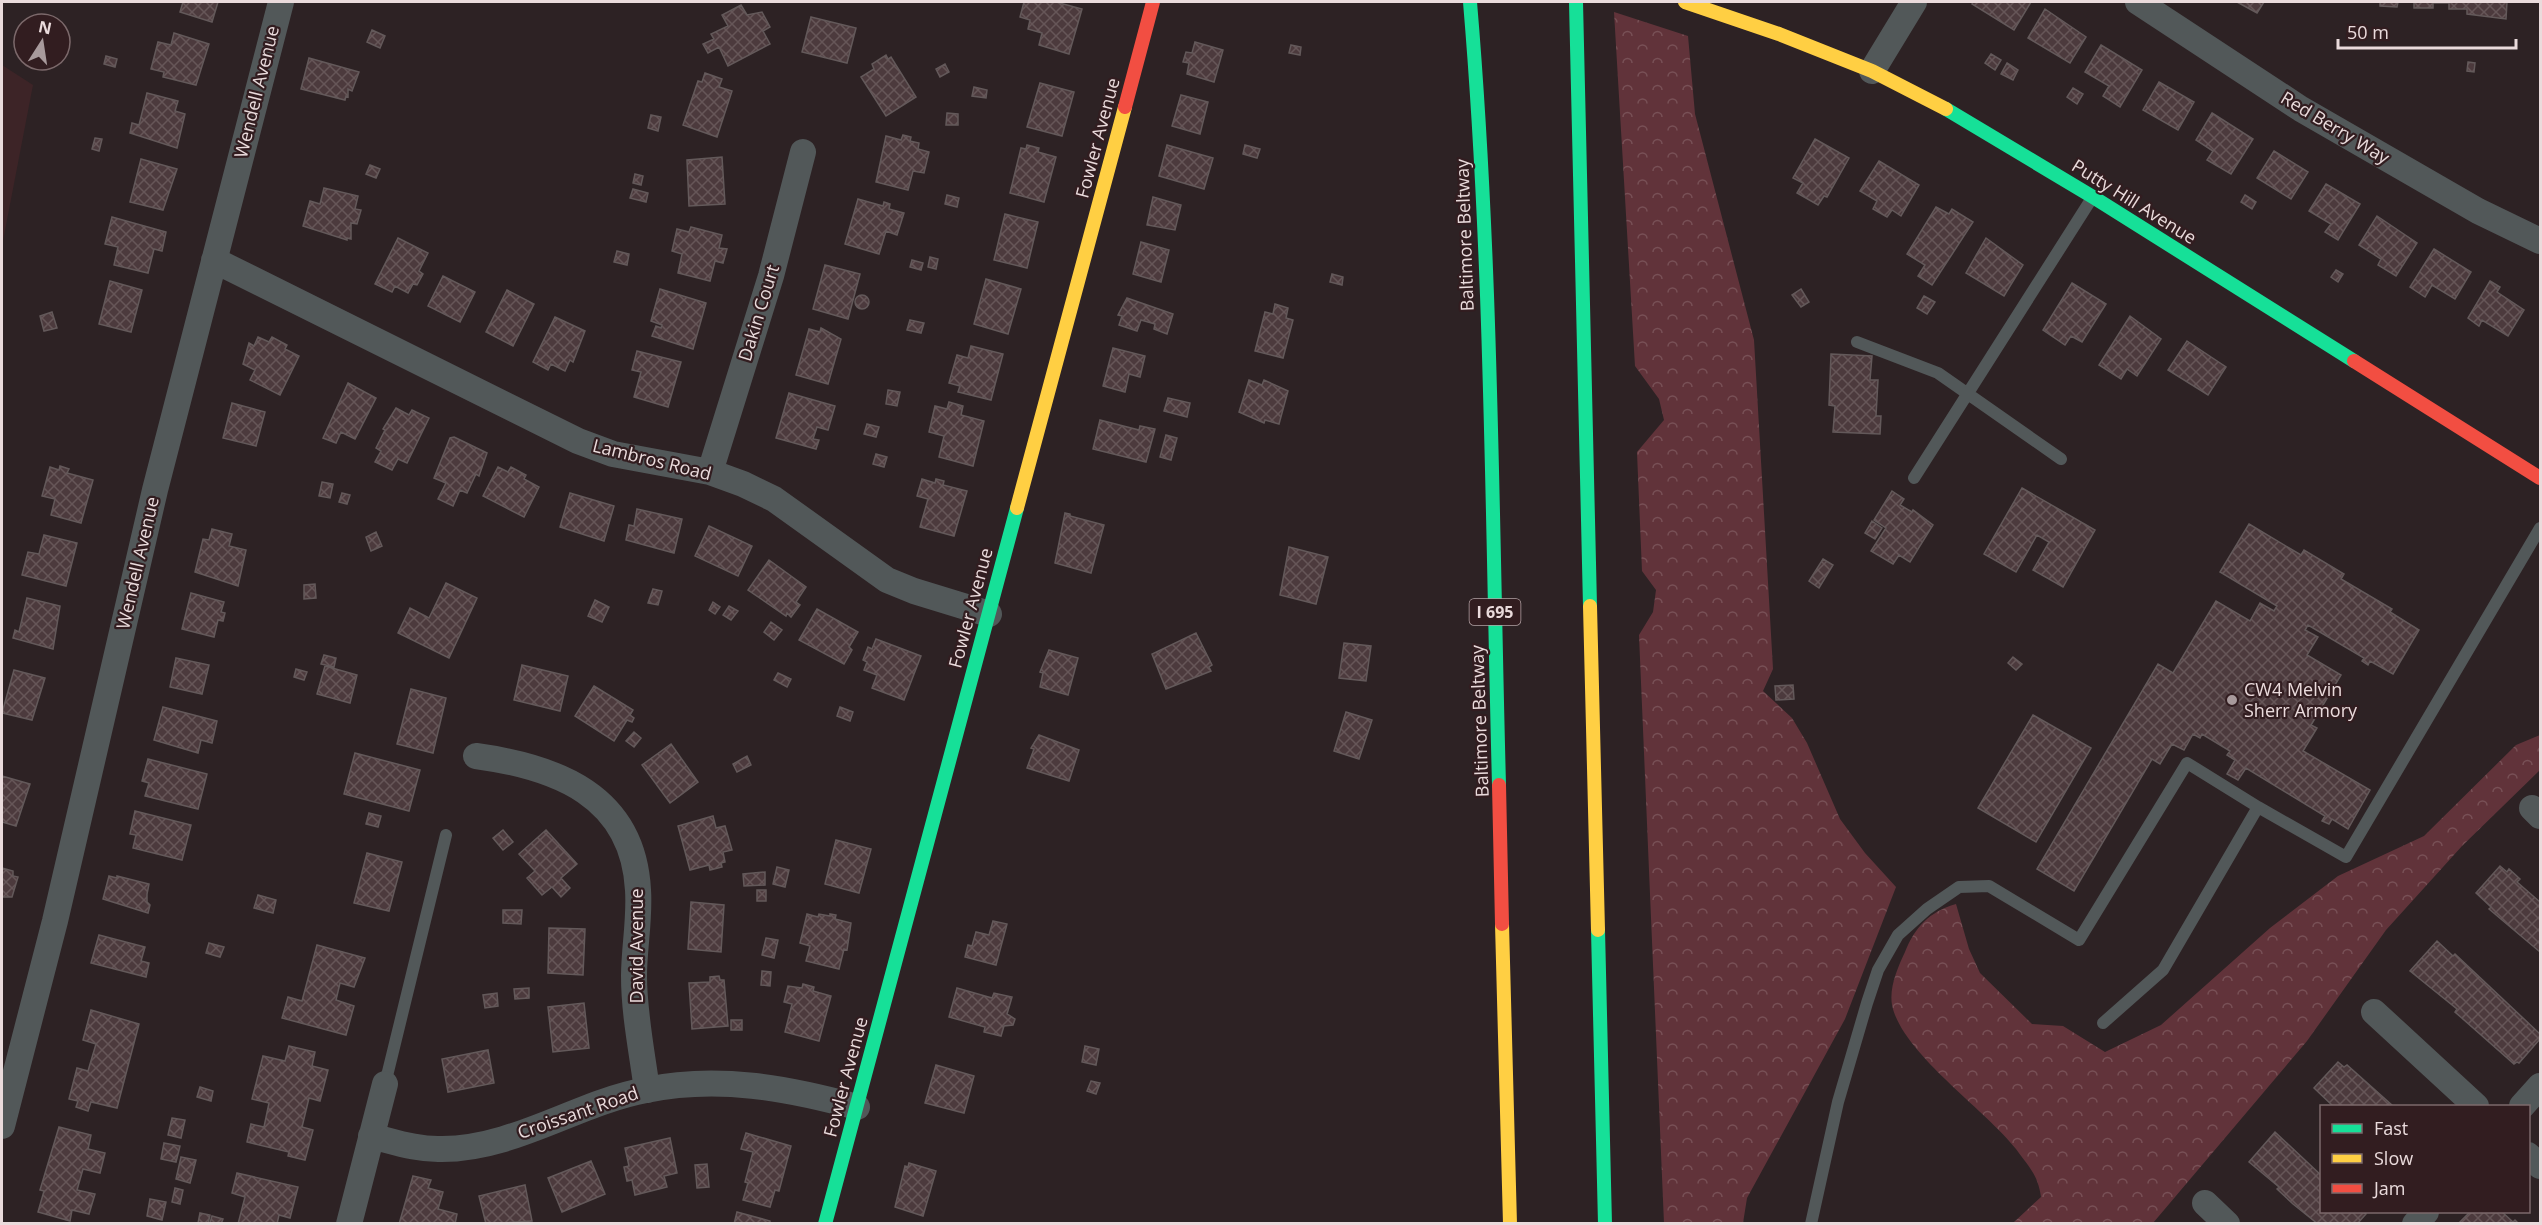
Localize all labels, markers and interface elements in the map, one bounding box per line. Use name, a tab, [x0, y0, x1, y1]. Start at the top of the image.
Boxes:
north arrow	[12, 12, 72, 72]
scale bar	[2338, 12, 2516, 50]
text: N	[36, 15, 54, 39]
text: 50 m	[2347, 20, 2389, 44]
street label: Wendell Avenue	[228, 23, 284, 160]
street label: Fowler Avenue	[1069, 75, 1125, 200]
street label: Red Berry Way	[2277, 85, 2395, 170]
street label: Putty Hill Avenue	[2068, 153, 2201, 249]
street label: Baltimore Beltway	[1449, 157, 1479, 312]
street label: Dakin Court	[732, 261, 784, 364]
street label: Lambros Road	[590, 433, 714, 485]
street label: Wendell Avenue	[110, 494, 164, 631]
street label: Fowler Avenue	[942, 545, 998, 670]
road number: I 695	[1470, 599, 1520, 625]
street label: Baltimore Beltway	[1464, 643, 1494, 798]
place label: CW4 Melvin Sherr Armory	[2244, 677, 2358, 722]
marker: CW4 Melvin Sherr Armory	[2225, 693, 2239, 707]
street label: David Avenue	[624, 889, 648, 1003]
street label: Fowler Avenue	[817, 1014, 873, 1139]
street label: Croissant Road	[514, 1080, 641, 1144]
legend	[2320, 1105, 2530, 1213]
text: Fast	[2374, 1116, 2408, 1140]
text: Slow	[2374, 1146, 2413, 1170]
text: Jam	[2372, 1176, 2406, 1200]

